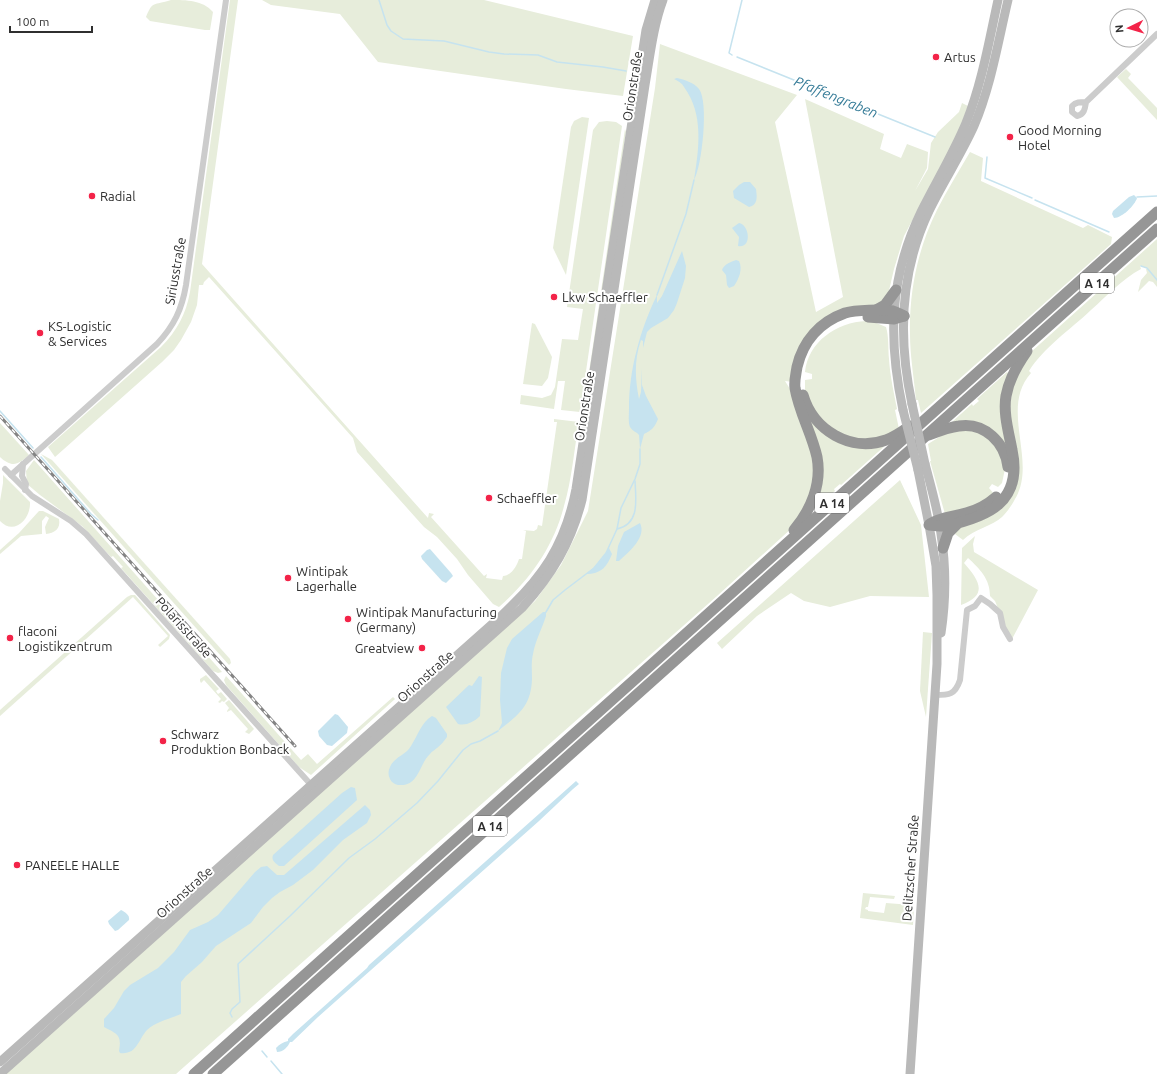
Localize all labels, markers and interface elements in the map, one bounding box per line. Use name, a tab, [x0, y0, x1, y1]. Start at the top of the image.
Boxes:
scale bar	[10, 8, 92, 34]
north arrow	[1109, 8, 1149, 48]
text: 100 m	[16, 15, 49, 28]
text: N	[1113, 24, 1125, 33]
street label: Orionstraße	[620, 50, 644, 122]
place label: Artus	[944, 50, 976, 64]
marker: Artus	[931, 52, 941, 62]
water label: Pfaffengraben	[792, 73, 880, 121]
place label: Good Morning Hotel	[1018, 123, 1102, 152]
marker: Good Morning Hotel	[1005, 132, 1015, 142]
place label: Radial	[100, 189, 136, 203]
marker: Radial	[87, 191, 97, 201]
street label: Siriusstraße	[162, 236, 188, 306]
road number: A 14	[1080, 273, 1114, 293]
place label: Lkw Schaeffler	[562, 290, 648, 304]
marker: Lkw Schaeffler	[549, 292, 559, 302]
place label: KS-Logistic & Services	[48, 319, 111, 348]
marker: KS-Logistic & Services	[35, 328, 45, 338]
street label: Orionstraße	[572, 370, 596, 442]
place label: Schaeffler	[497, 491, 557, 505]
marker: Schaeffler	[484, 493, 494, 503]
road number: A 14	[815, 493, 849, 513]
place label: Wintipak Lagerhalle	[296, 564, 357, 593]
marker: Wintipak Lagerhalle	[283, 573, 293, 583]
street label: Polarisstraße	[153, 594, 215, 660]
place label: Wintipak Manufacturing (Germany)	[356, 605, 497, 635]
marker: Wintipak Manufacturing (Germany)	[343, 614, 353, 624]
place label: flaconi Logistikzentrum	[18, 624, 113, 653]
marker: flaconi Logistikzentrum	[5, 633, 15, 643]
place label: Greatview	[355, 641, 414, 655]
marker: Greatview	[417, 643, 427, 653]
street label: Orionstraße	[394, 647, 456, 705]
place label: Schwarz Produktion Bonback	[171, 727, 290, 756]
marker: Schwarz Produktion Bonback	[158, 736, 168, 746]
street label: Delitzscher Straße	[899, 814, 921, 922]
road number: A 14	[473, 816, 507, 836]
place label: PANEELE HALLE	[25, 858, 119, 872]
marker: PANEELE HALLE	[12, 860, 22, 870]
street label: Orionstraße	[153, 863, 215, 921]

